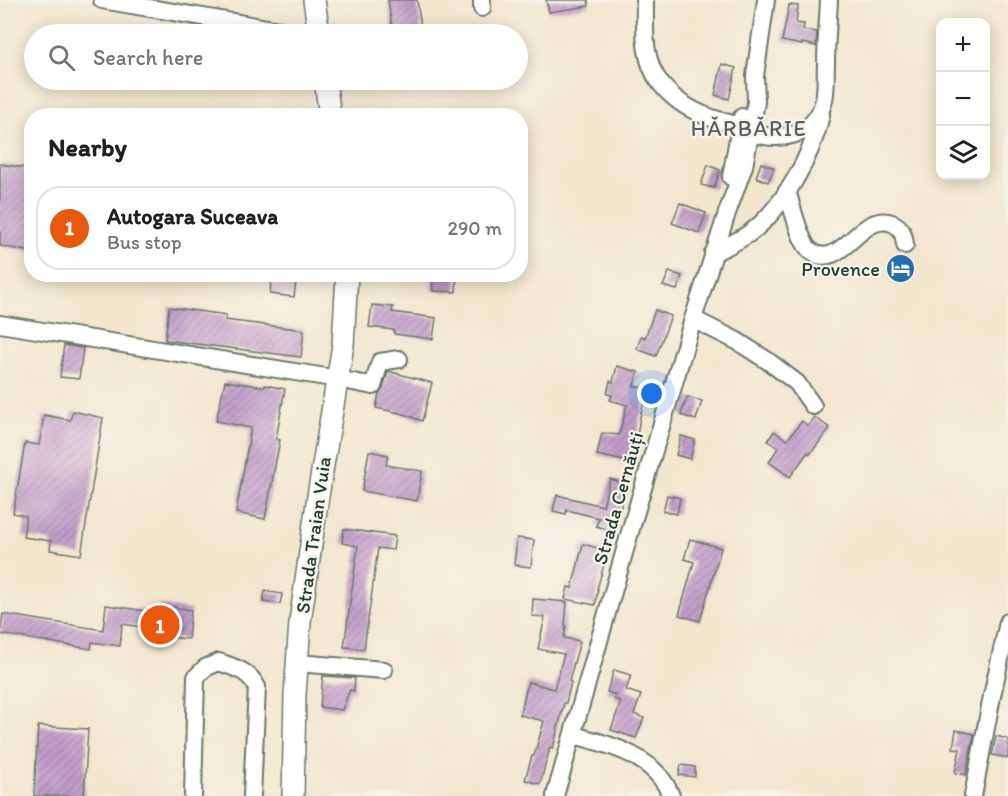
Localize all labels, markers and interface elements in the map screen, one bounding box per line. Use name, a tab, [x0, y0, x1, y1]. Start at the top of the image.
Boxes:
map controls	[936, 18, 990, 180]
button: +	[936, 18, 990, 72]
search box	[24, 24, 528, 90]
icon: search	[45, 41, 78, 74]
text: Search here	[93, 44, 203, 71]
button: −	[936, 72, 990, 126]
district label: HĂRBĂRIE	[691, 115, 807, 142]
button: layers	[936, 126, 990, 180]
text: Nearby	[48, 131, 127, 163]
text: Autogara Suceava	[107, 203, 278, 230]
text: 1	[65, 216, 74, 240]
text: 290 m	[447, 216, 502, 240]
text: Bus stop	[107, 230, 182, 254]
hotel icon: Provence	[885, 253, 917, 285]
place label: Provence	[801, 257, 880, 281]
your location	[637, 379, 666, 408]
street label: Strada Cernăuți	[588, 429, 648, 567]
street label: Strada Traian Vuia	[290, 455, 336, 615]
pin: 1	[140, 602, 180, 648]

